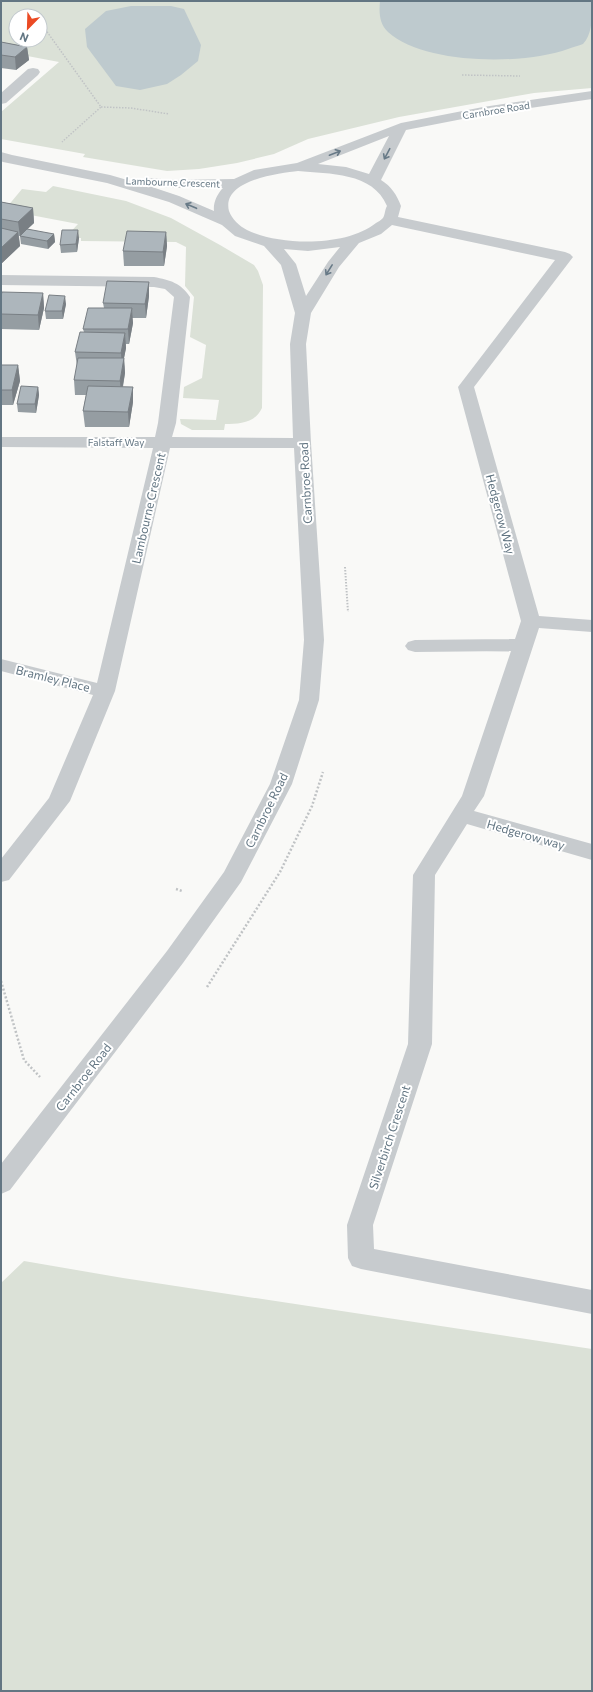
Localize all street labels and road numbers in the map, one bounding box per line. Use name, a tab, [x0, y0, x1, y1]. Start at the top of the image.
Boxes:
street label: Carnbroe Road	[461, 99, 531, 121]
street label: Lambourne Crescent	[126, 174, 220, 190]
street label: Falstaff Way	[88, 436, 144, 448]
street label: Carnbroe Road	[296, 442, 314, 524]
street label: Lambourne Crescent	[128, 451, 168, 565]
street label: Hedgerow Way	[484, 472, 518, 556]
street label: Bramley Place	[14, 662, 92, 694]
street label: Carnbroe Road	[242, 770, 290, 850]
street label: Hedgerow way	[485, 816, 567, 852]
street label: Carnbroe Road	[52, 1040, 114, 1113]
street label: Silverbirch Crescent	[366, 1083, 412, 1191]

